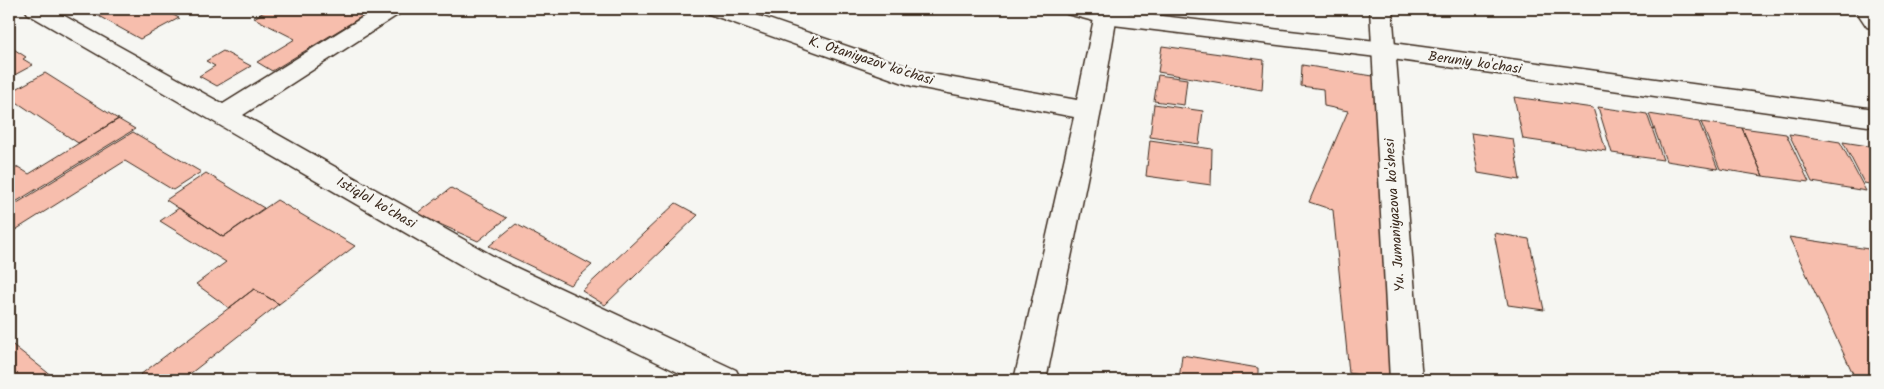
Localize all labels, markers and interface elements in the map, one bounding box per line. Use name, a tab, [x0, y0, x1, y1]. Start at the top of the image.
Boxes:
street label: K. Otaniyazov ko'chasi	[806, 30, 937, 92]
street label: Beruniy ko'chasi	[1427, 46, 1524, 81]
street label: Yu. Jumaniyazova ko'shesi	[1379, 137, 1411, 292]
street label: Istiqlol ko'chasi	[332, 171, 421, 235]

